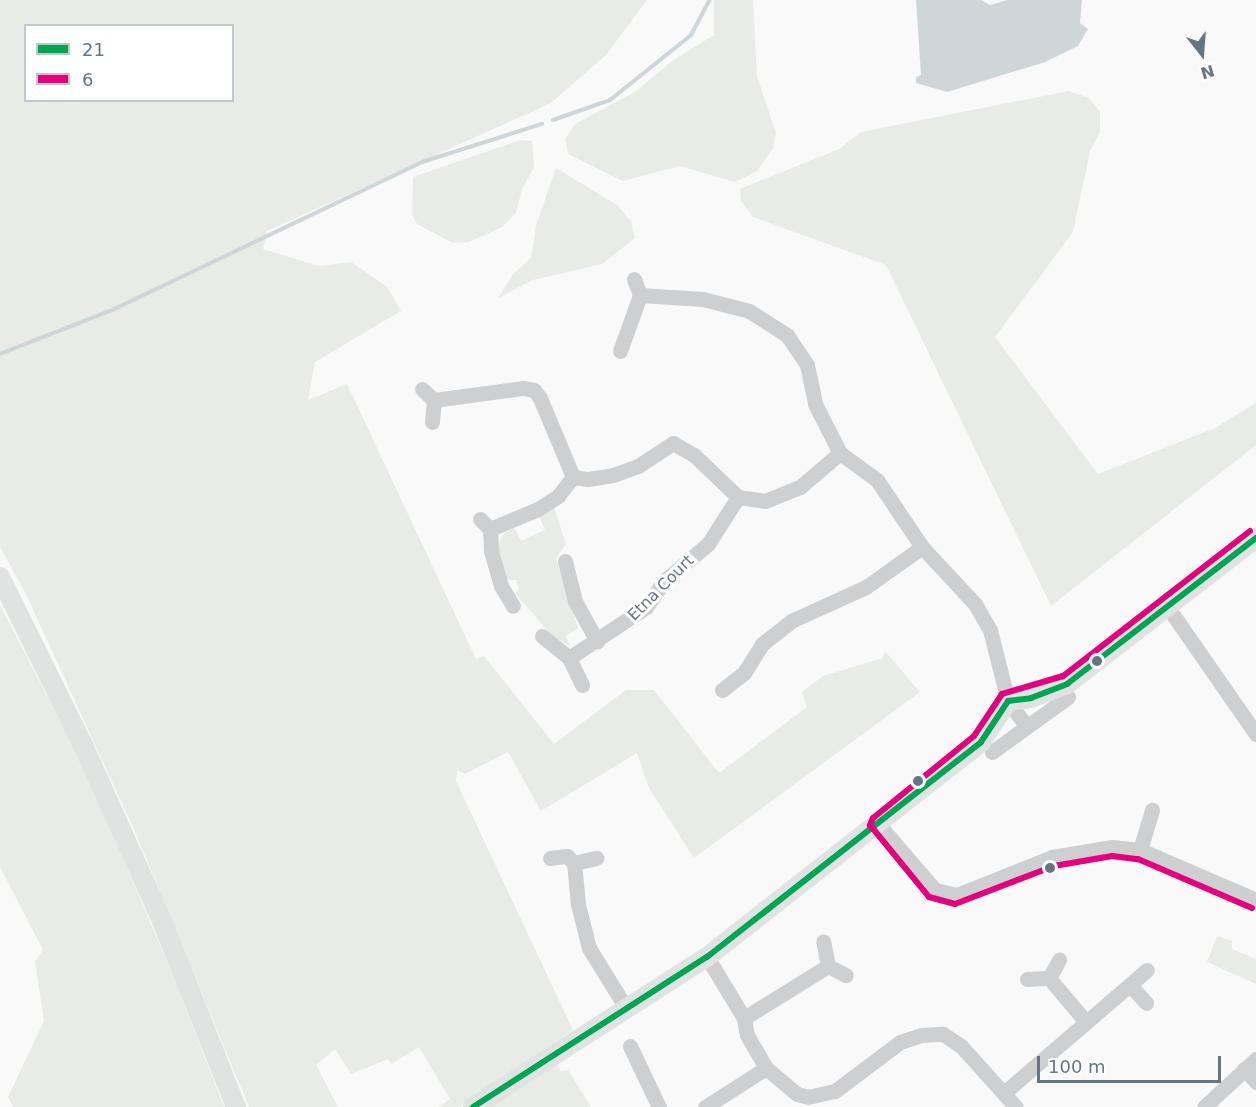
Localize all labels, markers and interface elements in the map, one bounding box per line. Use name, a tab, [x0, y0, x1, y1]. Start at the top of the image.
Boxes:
legend	[24, 24, 234, 102]
north arrow	[1172, 24, 1232, 84]
text: 21	[82, 39, 105, 60]
text: N	[1198, 61, 1217, 83]
text: 6	[82, 69, 93, 90]
street label: Etna Court	[624, 551, 698, 625]
unlabelled marker	[1091, 655, 1103, 667]
unlabelled marker	[912, 775, 924, 787]
unlabelled marker	[1044, 862, 1056, 874]
scale bar	[1040, 1044, 1224, 1082]
text: 100 m	[1048, 1056, 1106, 1077]

